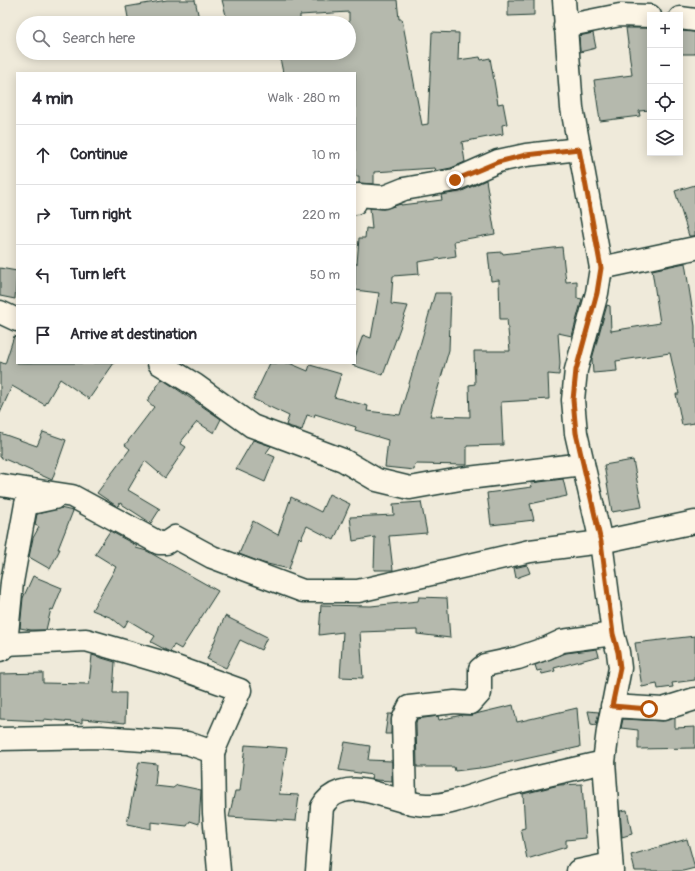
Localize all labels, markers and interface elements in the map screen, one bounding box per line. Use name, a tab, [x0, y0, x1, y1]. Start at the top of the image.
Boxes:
map controls	[647, 12, 683, 156]
button: +	[647, 12, 683, 48]
search box	[16, 16, 356, 60]
icon: search	[30, 27, 52, 49]
text: Search here	[62, 29, 135, 48]
button: −	[647, 48, 683, 84]
button: locate	[647, 84, 683, 120]
text: 4 min	[32, 88, 73, 109]
text: Walk · 280 m	[267, 90, 340, 106]
button: layers	[647, 120, 683, 156]
icon: ahead	[32, 144, 54, 166]
text: Continue	[70, 145, 128, 164]
text: 10 m	[312, 147, 340, 163]
route end	[446, 171, 464, 189]
icon: right	[32, 204, 54, 226]
text: Turn right	[70, 205, 131, 224]
text: 220 m	[302, 207, 340, 223]
icon: left	[32, 264, 54, 286]
text: Turn left	[70, 265, 126, 284]
text: 50 m	[310, 267, 340, 283]
icon: arrive	[32, 324, 54, 346]
text: Arrive at destination	[70, 325, 197, 344]
route start	[640, 700, 658, 718]

